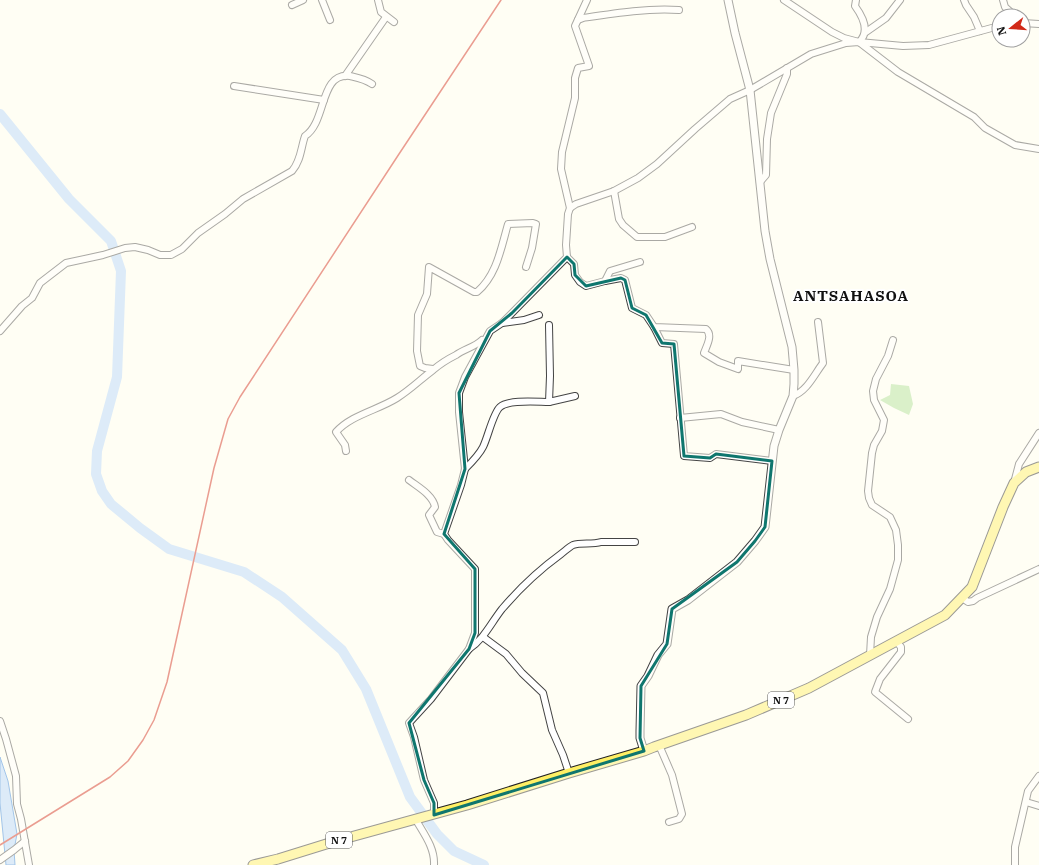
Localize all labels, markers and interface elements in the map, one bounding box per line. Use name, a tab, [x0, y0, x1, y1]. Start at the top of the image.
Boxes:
north arrow	[991, 8, 1031, 48]
text: N	[993, 24, 1009, 37]
district label: ANTSAHASOA	[793, 286, 909, 305]
road number: N 7	[768, 692, 794, 708]
road number: N 7	[326, 832, 352, 848]

